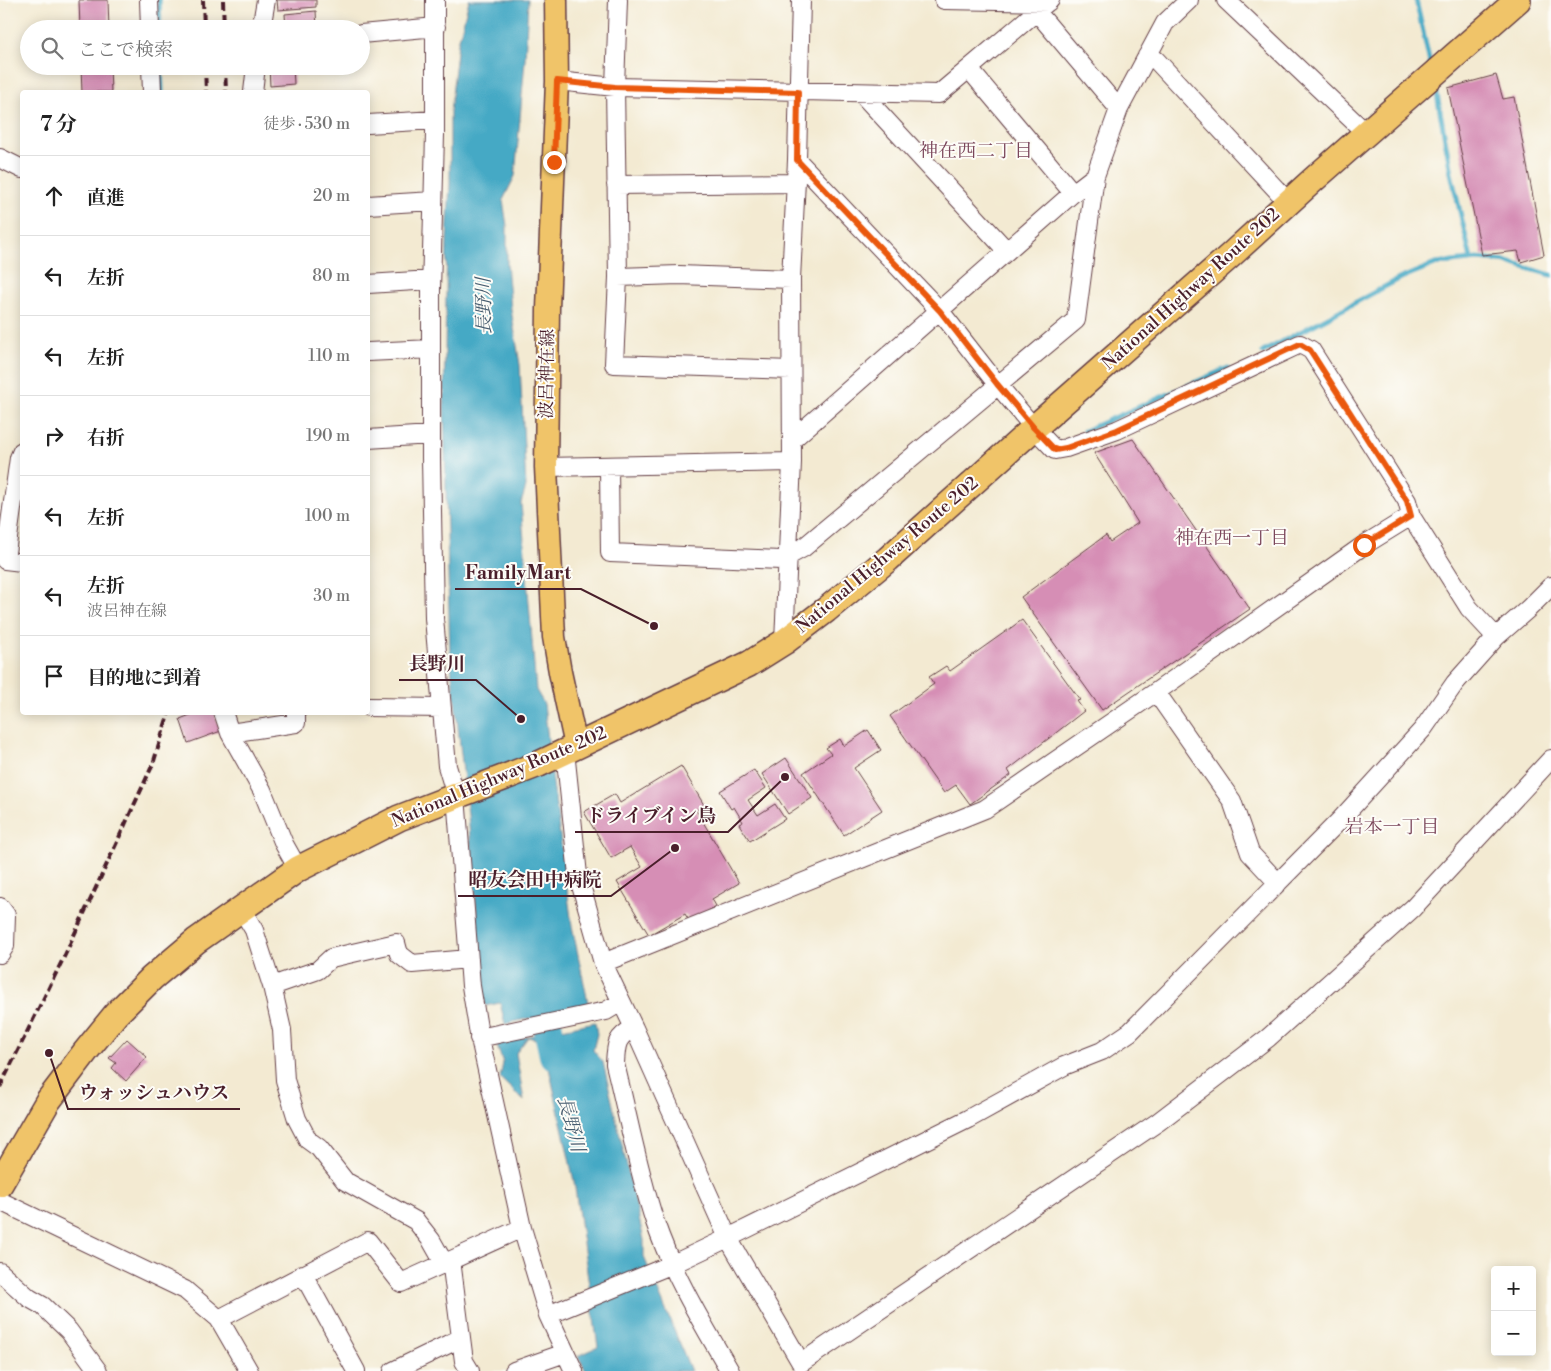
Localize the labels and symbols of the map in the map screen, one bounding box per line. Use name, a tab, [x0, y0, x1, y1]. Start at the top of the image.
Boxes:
district label: 神在西二丁目	[919, 139, 1033, 163]
route end	[543, 151, 566, 174]
street label: National Highway Route 202	[1097, 203, 1285, 375]
water label: 長野川	[471, 275, 496, 335]
street label: 波呂神在線	[535, 329, 559, 419]
street label: National Highway Route 202	[791, 472, 983, 638]
district label: 神在西一丁目	[1175, 526, 1289, 550]
route start	[1353, 534, 1376, 557]
callout: FamilyMart	[455, 555, 581, 589]
text: FamilyMart	[465, 561, 571, 585]
callout: 長野川	[399, 646, 476, 680]
text: 長野川	[408, 652, 466, 676]
street label: National Highway Route 202	[388, 721, 610, 833]
callout: ドライブイン鳥	[575, 798, 728, 832]
text: ドライブイン鳥	[586, 804, 716, 828]
district label: 岩本一丁目	[1344, 815, 1440, 839]
callout: 昭友会田中病院	[458, 862, 611, 896]
text: 昭友会田中病院	[468, 868, 602, 892]
callout: ウォッシュハウス	[68, 1075, 240, 1109]
text: ウォッシュハウス	[79, 1081, 229, 1105]
water label: 長野川	[552, 1093, 590, 1157]

